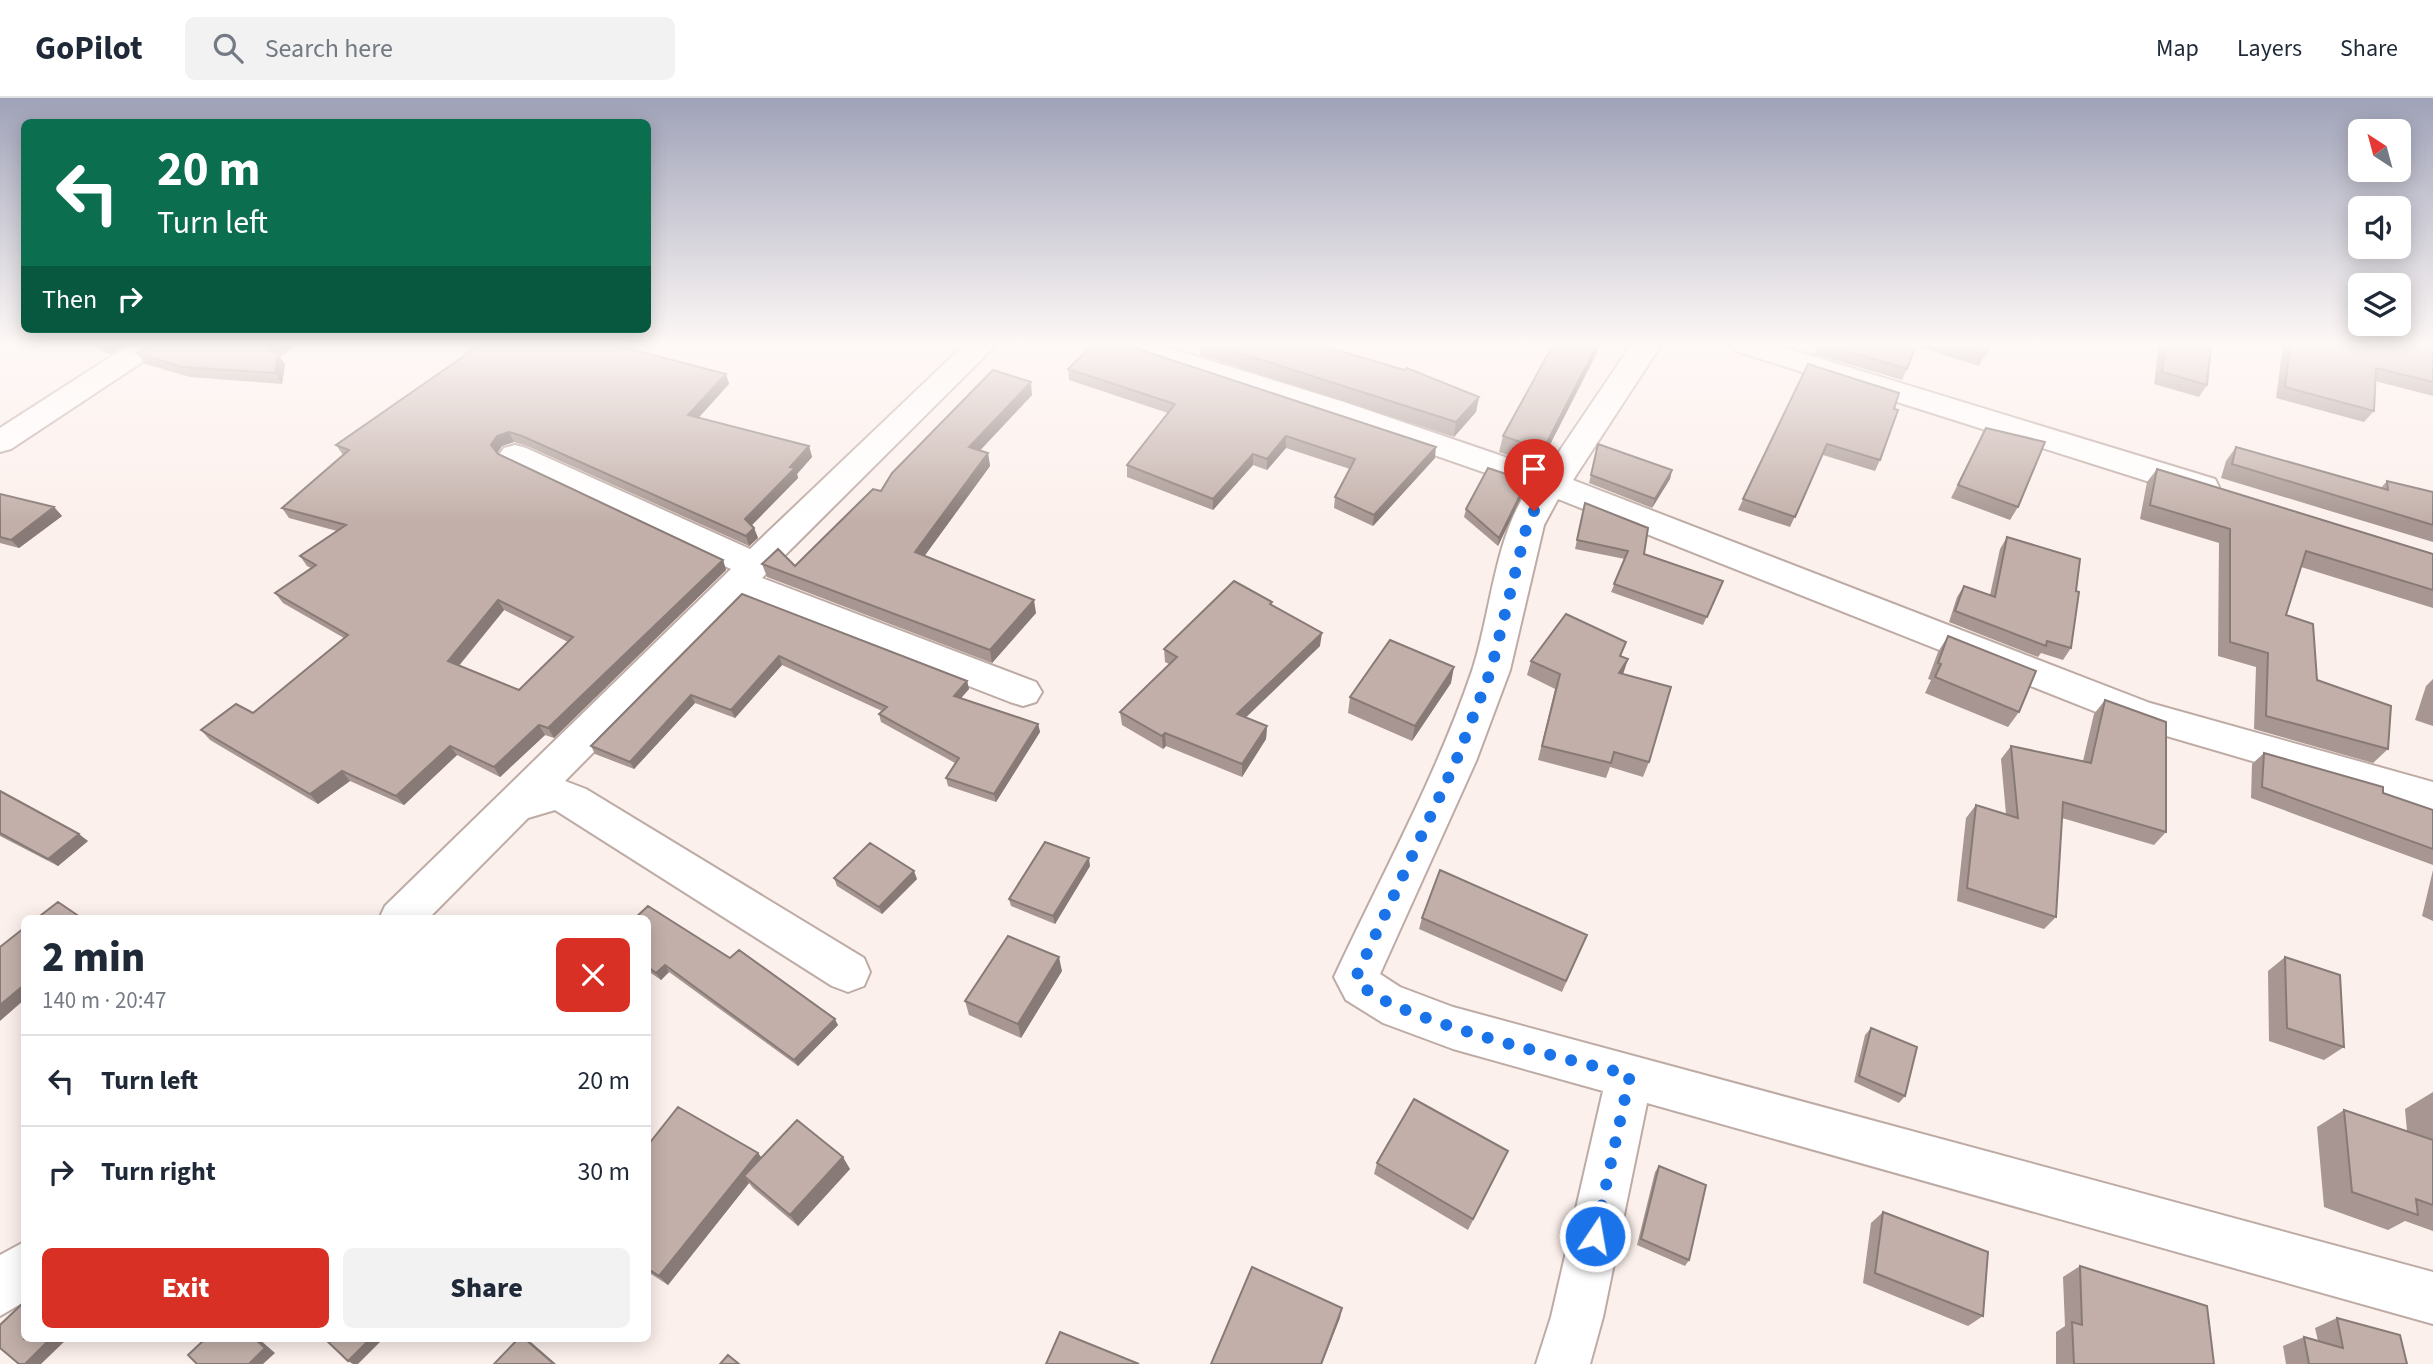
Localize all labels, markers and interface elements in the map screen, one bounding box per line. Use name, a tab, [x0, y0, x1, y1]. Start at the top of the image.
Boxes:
search box	[185, 17, 675, 80]
text: GoPilot	[35, 25, 143, 72]
icon: search	[209, 29, 247, 67]
text: Search here	[265, 30, 393, 67]
text: Map	[2156, 31, 2199, 66]
text: Layers	[2237, 31, 2302, 66]
text: Share	[2340, 31, 2398, 66]
north arrow	[2348, 119, 2412, 182]
map controls	[2348, 119, 2411, 336]
text: 20 m	[157, 135, 261, 205]
icon: left	[42, 147, 133, 238]
button: sound	[2348, 196, 2411, 259]
text: Turn left	[157, 200, 268, 246]
button: layers	[2348, 273, 2411, 336]
icon: right	[111, 280, 149, 318]
text: Then	[42, 281, 97, 318]
pin	[1504, 439, 1564, 511]
icon: arrive	[1515, 450, 1553, 488]
text: 2 min	[42, 928, 145, 988]
button: close	[556, 938, 630, 1012]
text: 140 m · 20:47	[42, 984, 166, 1017]
icon: left	[42, 1062, 80, 1100]
text: Turn left	[101, 1062, 198, 1099]
text: 20 m	[577, 1062, 630, 1099]
icon: right	[42, 1153, 80, 1191]
text: Turn right	[101, 1153, 216, 1190]
text: 30 m	[577, 1153, 630, 1190]
position arrow	[1558, 1199, 1632, 1273]
button: Exit	[42, 1248, 329, 1328]
button: Share	[343, 1248, 630, 1328]

